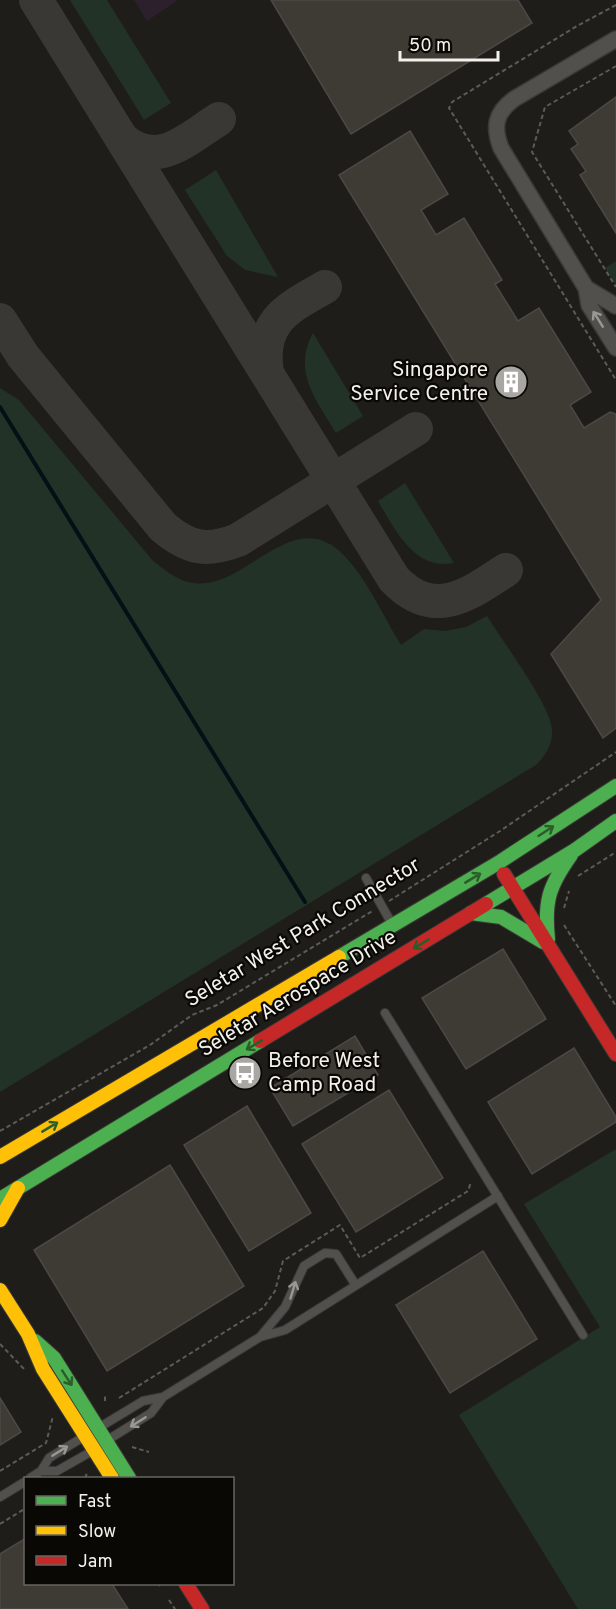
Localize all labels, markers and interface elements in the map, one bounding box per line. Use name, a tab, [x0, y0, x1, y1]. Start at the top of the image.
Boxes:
scale bar	[400, 24, 498, 62]
text: 50 m	[409, 35, 451, 58]
one-way arrow	[592, 311, 604, 328]
place label: Singapore Service Centre	[350, 357, 488, 408]
building icon: Singapore Service Centre	[493, 364, 529, 400]
one-way arrow	[538, 825, 555, 838]
street label: Seletar West Park Connector	[180, 852, 426, 1014]
one-way arrow	[464, 872, 481, 884]
street label: Seletar Aerospace Drive	[194, 924, 402, 1064]
one-way arrow	[413, 938, 430, 950]
one-way arrow	[246, 1039, 263, 1051]
place label: Before West Camp Road	[268, 1048, 380, 1099]
bus stop icon: Before West Camp Road	[227, 1055, 263, 1091]
one-way arrow	[41, 1121, 58, 1133]
one-way arrow	[288, 1281, 299, 1300]
one-way arrow	[61, 1369, 73, 1386]
one-way arrow	[130, 1416, 147, 1428]
one-way arrow	[51, 1445, 68, 1457]
legend	[24, 1477, 234, 1585]
text: Fast	[78, 1491, 111, 1514]
text: Slow	[78, 1521, 116, 1544]
text: Jam	[78, 1551, 113, 1574]

